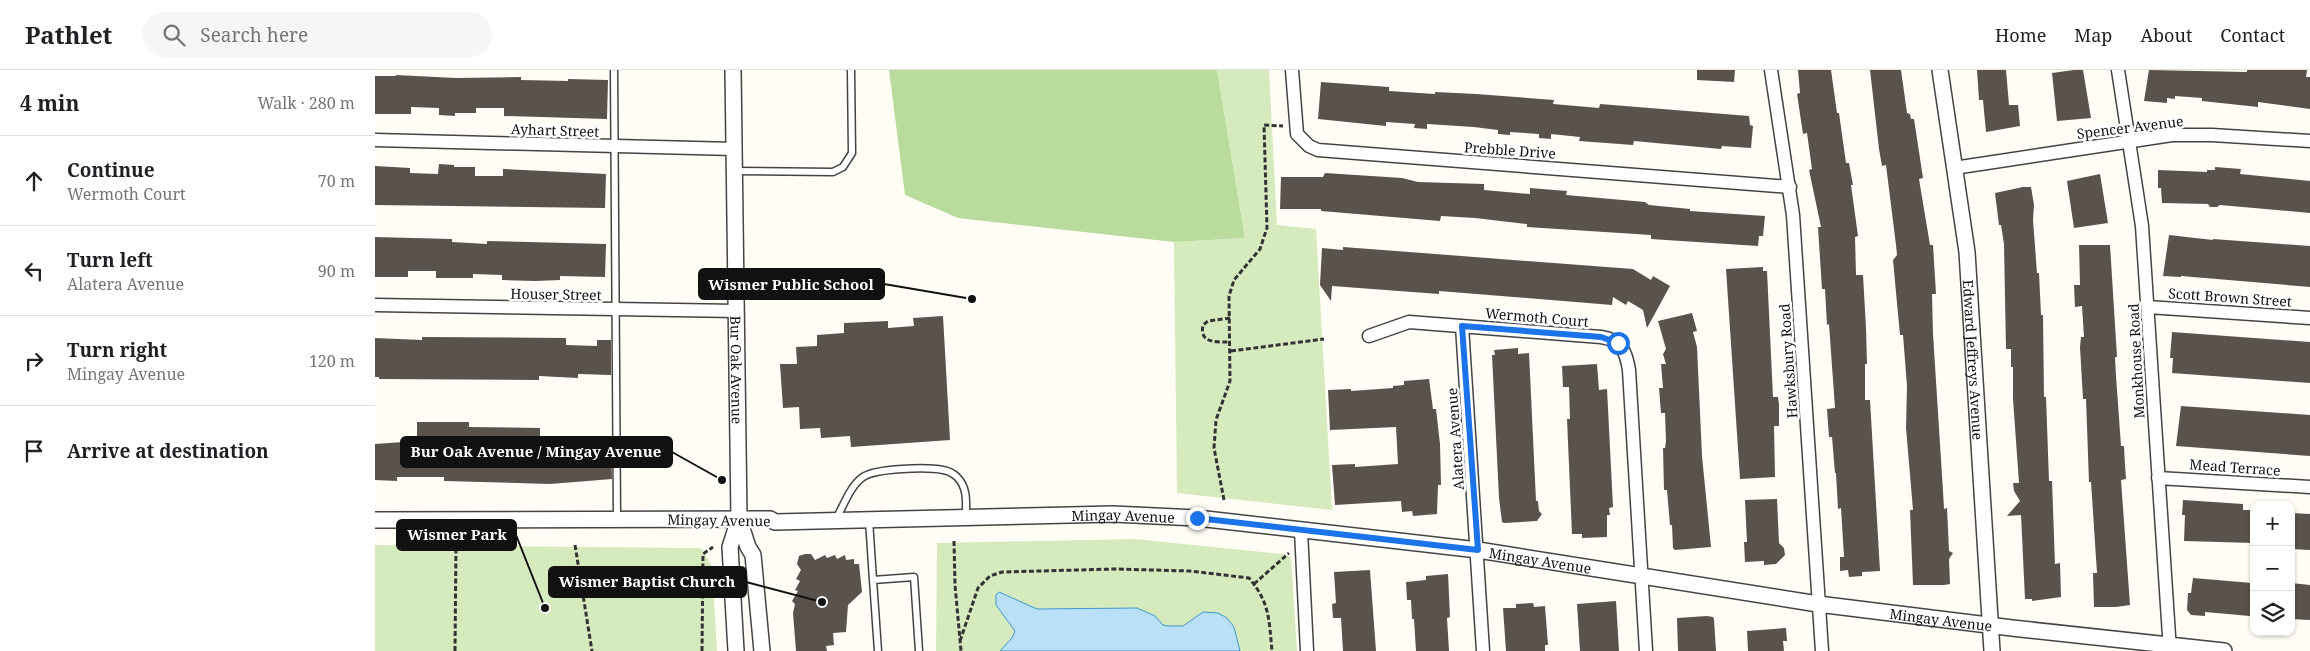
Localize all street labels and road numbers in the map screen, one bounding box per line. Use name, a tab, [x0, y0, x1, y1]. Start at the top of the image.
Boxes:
street label: Spencer Avenue	[2076, 111, 2184, 143]
street label: Ayhart Street	[511, 119, 599, 141]
street label: Prebble Drive	[1463, 137, 1557, 163]
street label: Edward Jeffreys Avenue	[1959, 279, 1988, 441]
street label: Scott Brown Street	[2168, 283, 2292, 311]
street label: Houser Street	[510, 284, 602, 304]
street label: Monkhouse Road	[2123, 302, 2149, 419]
street label: Wermoth Court	[1484, 303, 1590, 331]
street label: Hawksbury Road	[1774, 303, 1801, 419]
street label: Bur Oak Avenue	[727, 316, 747, 424]
street label: Alatera Avenue	[1442, 387, 1468, 491]
street label: Mead Terrace	[2189, 454, 2281, 480]
street label: Mingay Avenue	[1071, 504, 1175, 526]
street label: Mingay Avenue	[667, 510, 771, 530]
street label: Mingay Avenue	[1488, 542, 1593, 577]
street label: Mingay Avenue	[1888, 603, 1993, 635]

